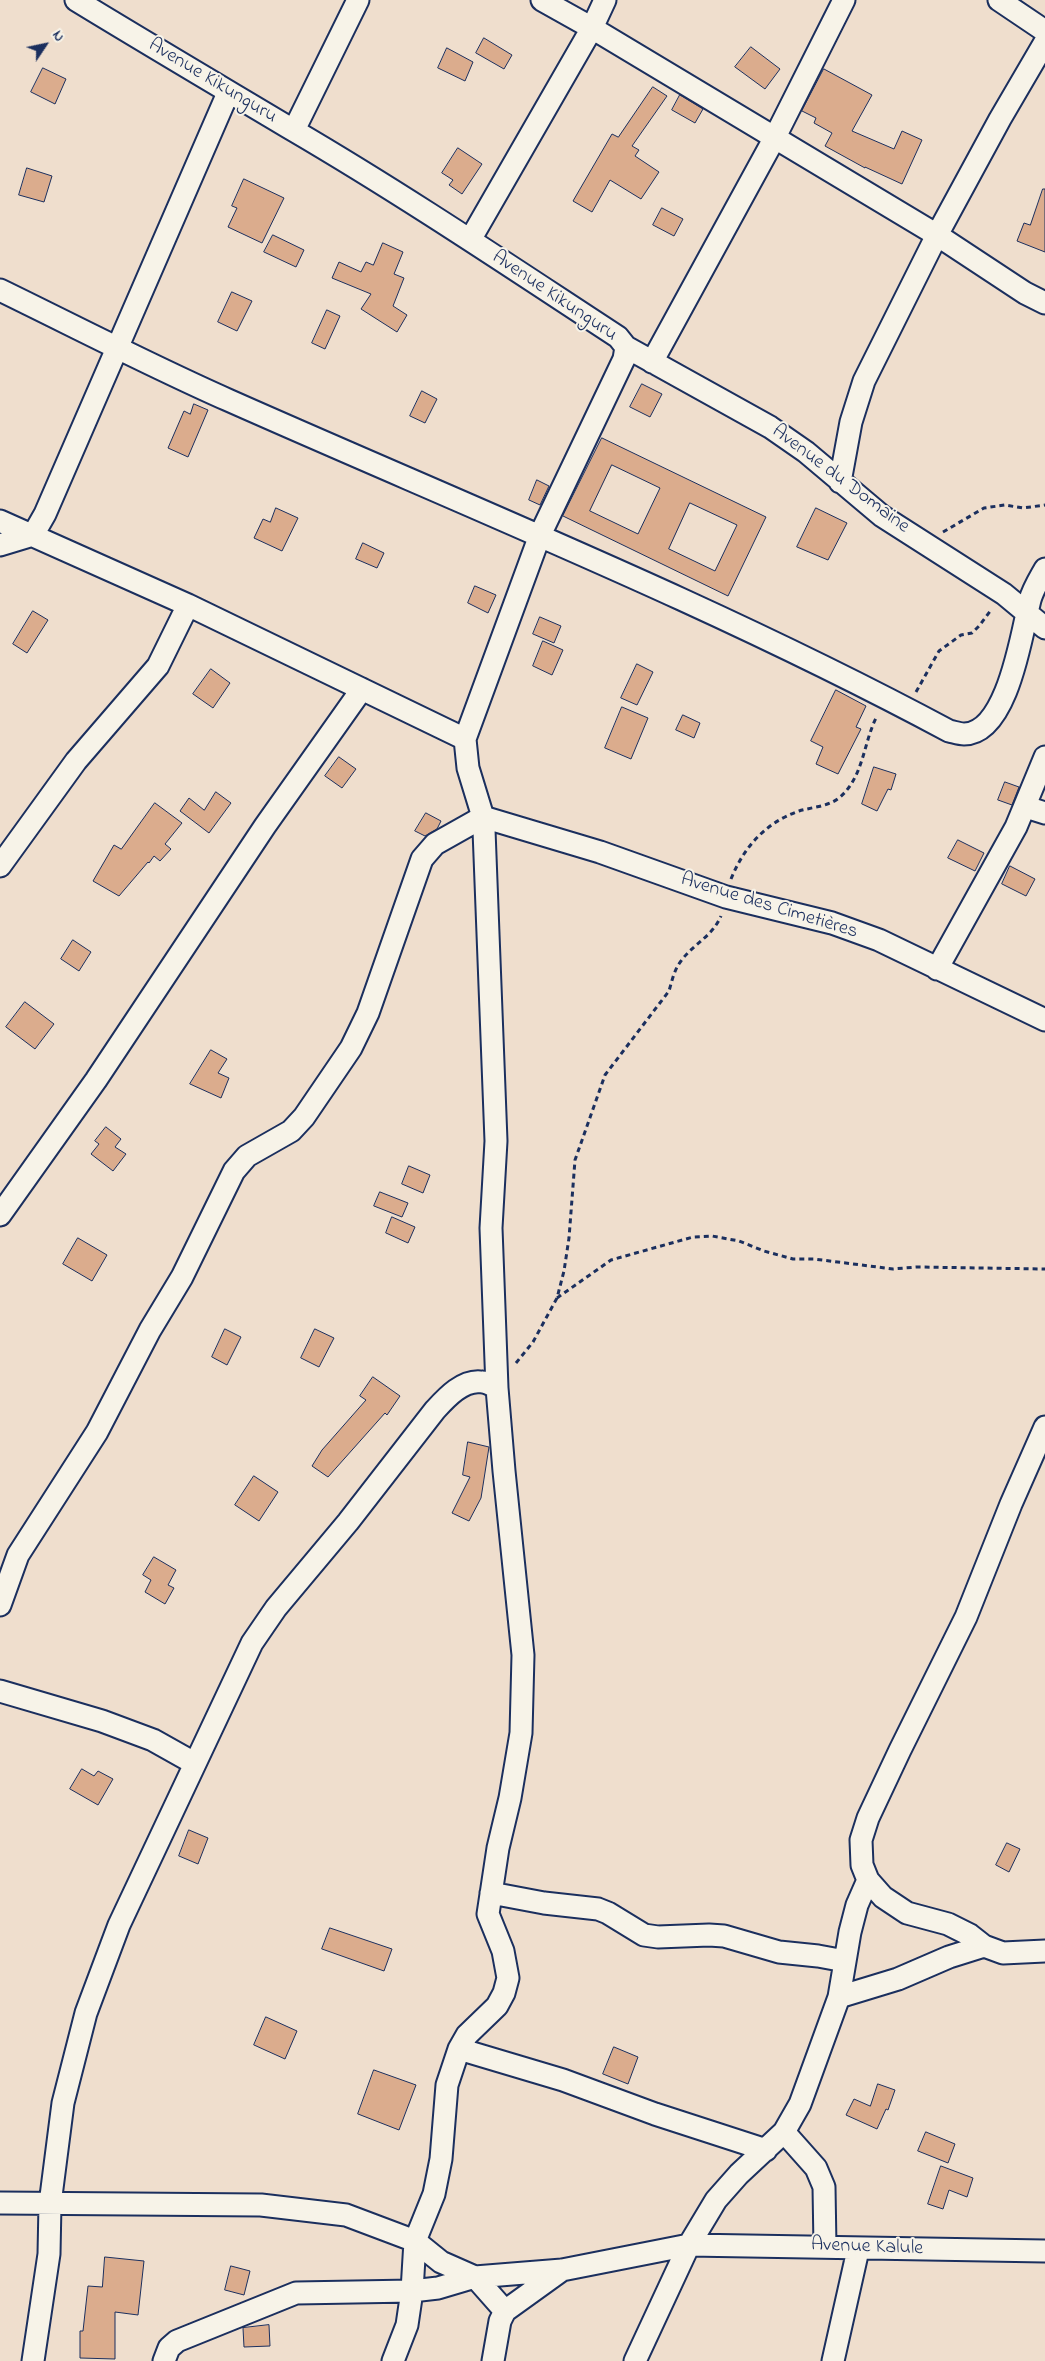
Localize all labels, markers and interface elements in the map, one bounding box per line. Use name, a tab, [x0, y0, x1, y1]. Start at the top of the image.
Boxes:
north arrow	[20, 20, 70, 70]
text: N	[46, 27, 69, 46]
street label: Avenue Kikunguru	[143, 34, 281, 130]
street label: Avenue Kikunguru	[487, 246, 621, 348]
street label: Avenue du Domaine	[766, 420, 914, 540]
street label: Avenue des Cimetières	[678, 869, 860, 945]
street label: Avenue Kalule	[810, 2234, 924, 2262]

